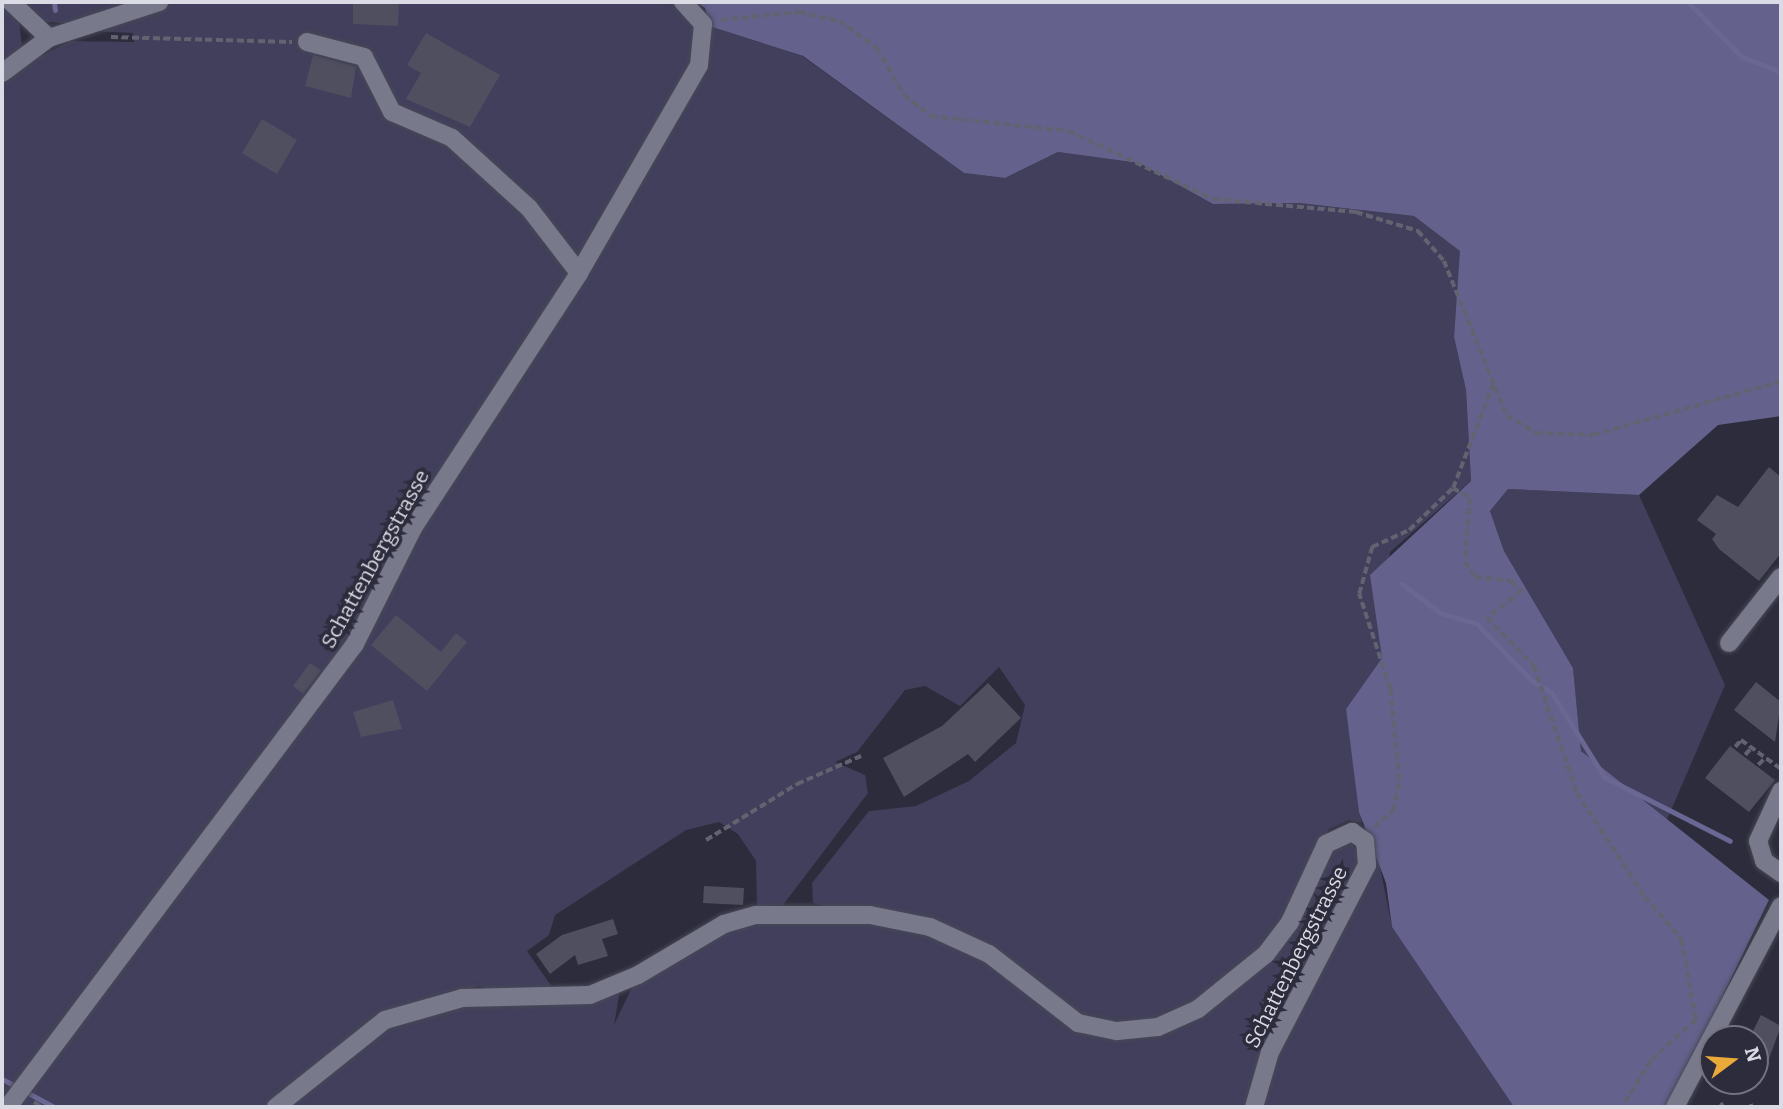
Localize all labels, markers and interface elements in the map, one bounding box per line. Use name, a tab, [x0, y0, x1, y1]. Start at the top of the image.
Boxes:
street label: Schattenbergstrasse	[315, 465, 435, 653]
street label: Schattenbergstrasse	[1239, 862, 1353, 1052]
north arrow	[1699, 1025, 1769, 1095]
text: N	[1740, 1044, 1766, 1065]

